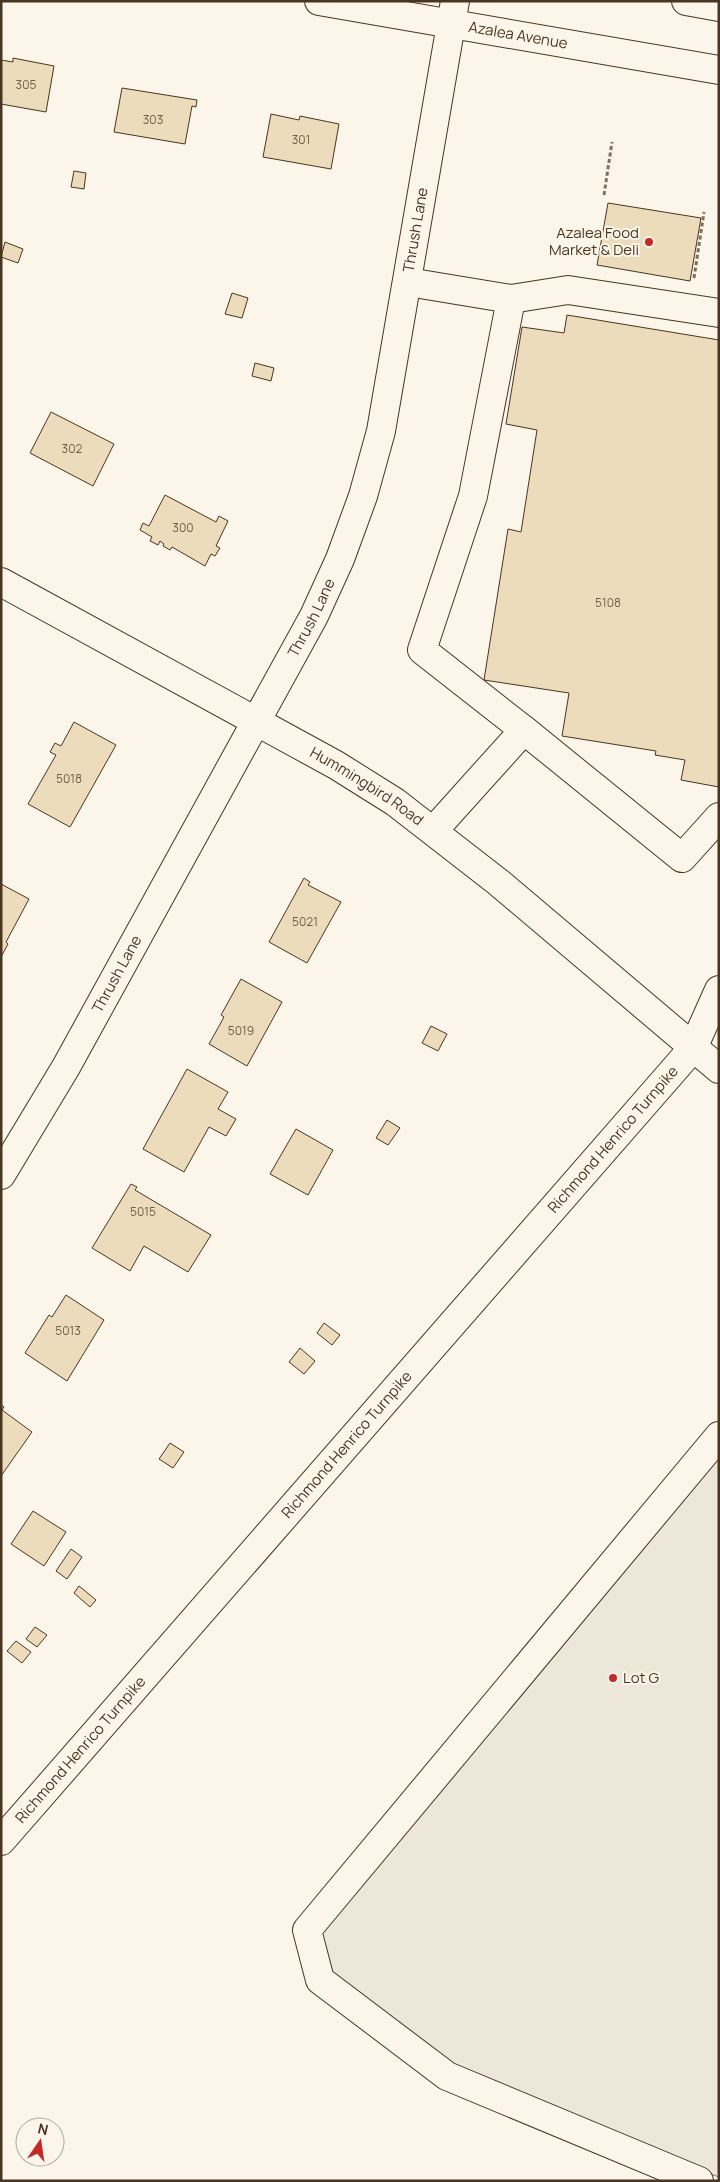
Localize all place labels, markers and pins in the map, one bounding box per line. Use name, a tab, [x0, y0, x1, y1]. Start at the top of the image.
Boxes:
place label: Azalea Food Market & Deli	[549, 222, 639, 260]
marker: Azalea Food Market & Deli	[643, 236, 655, 248]
place label: Lot G	[623, 1667, 660, 1688]
marker: Lot G	[607, 1672, 619, 1684]

